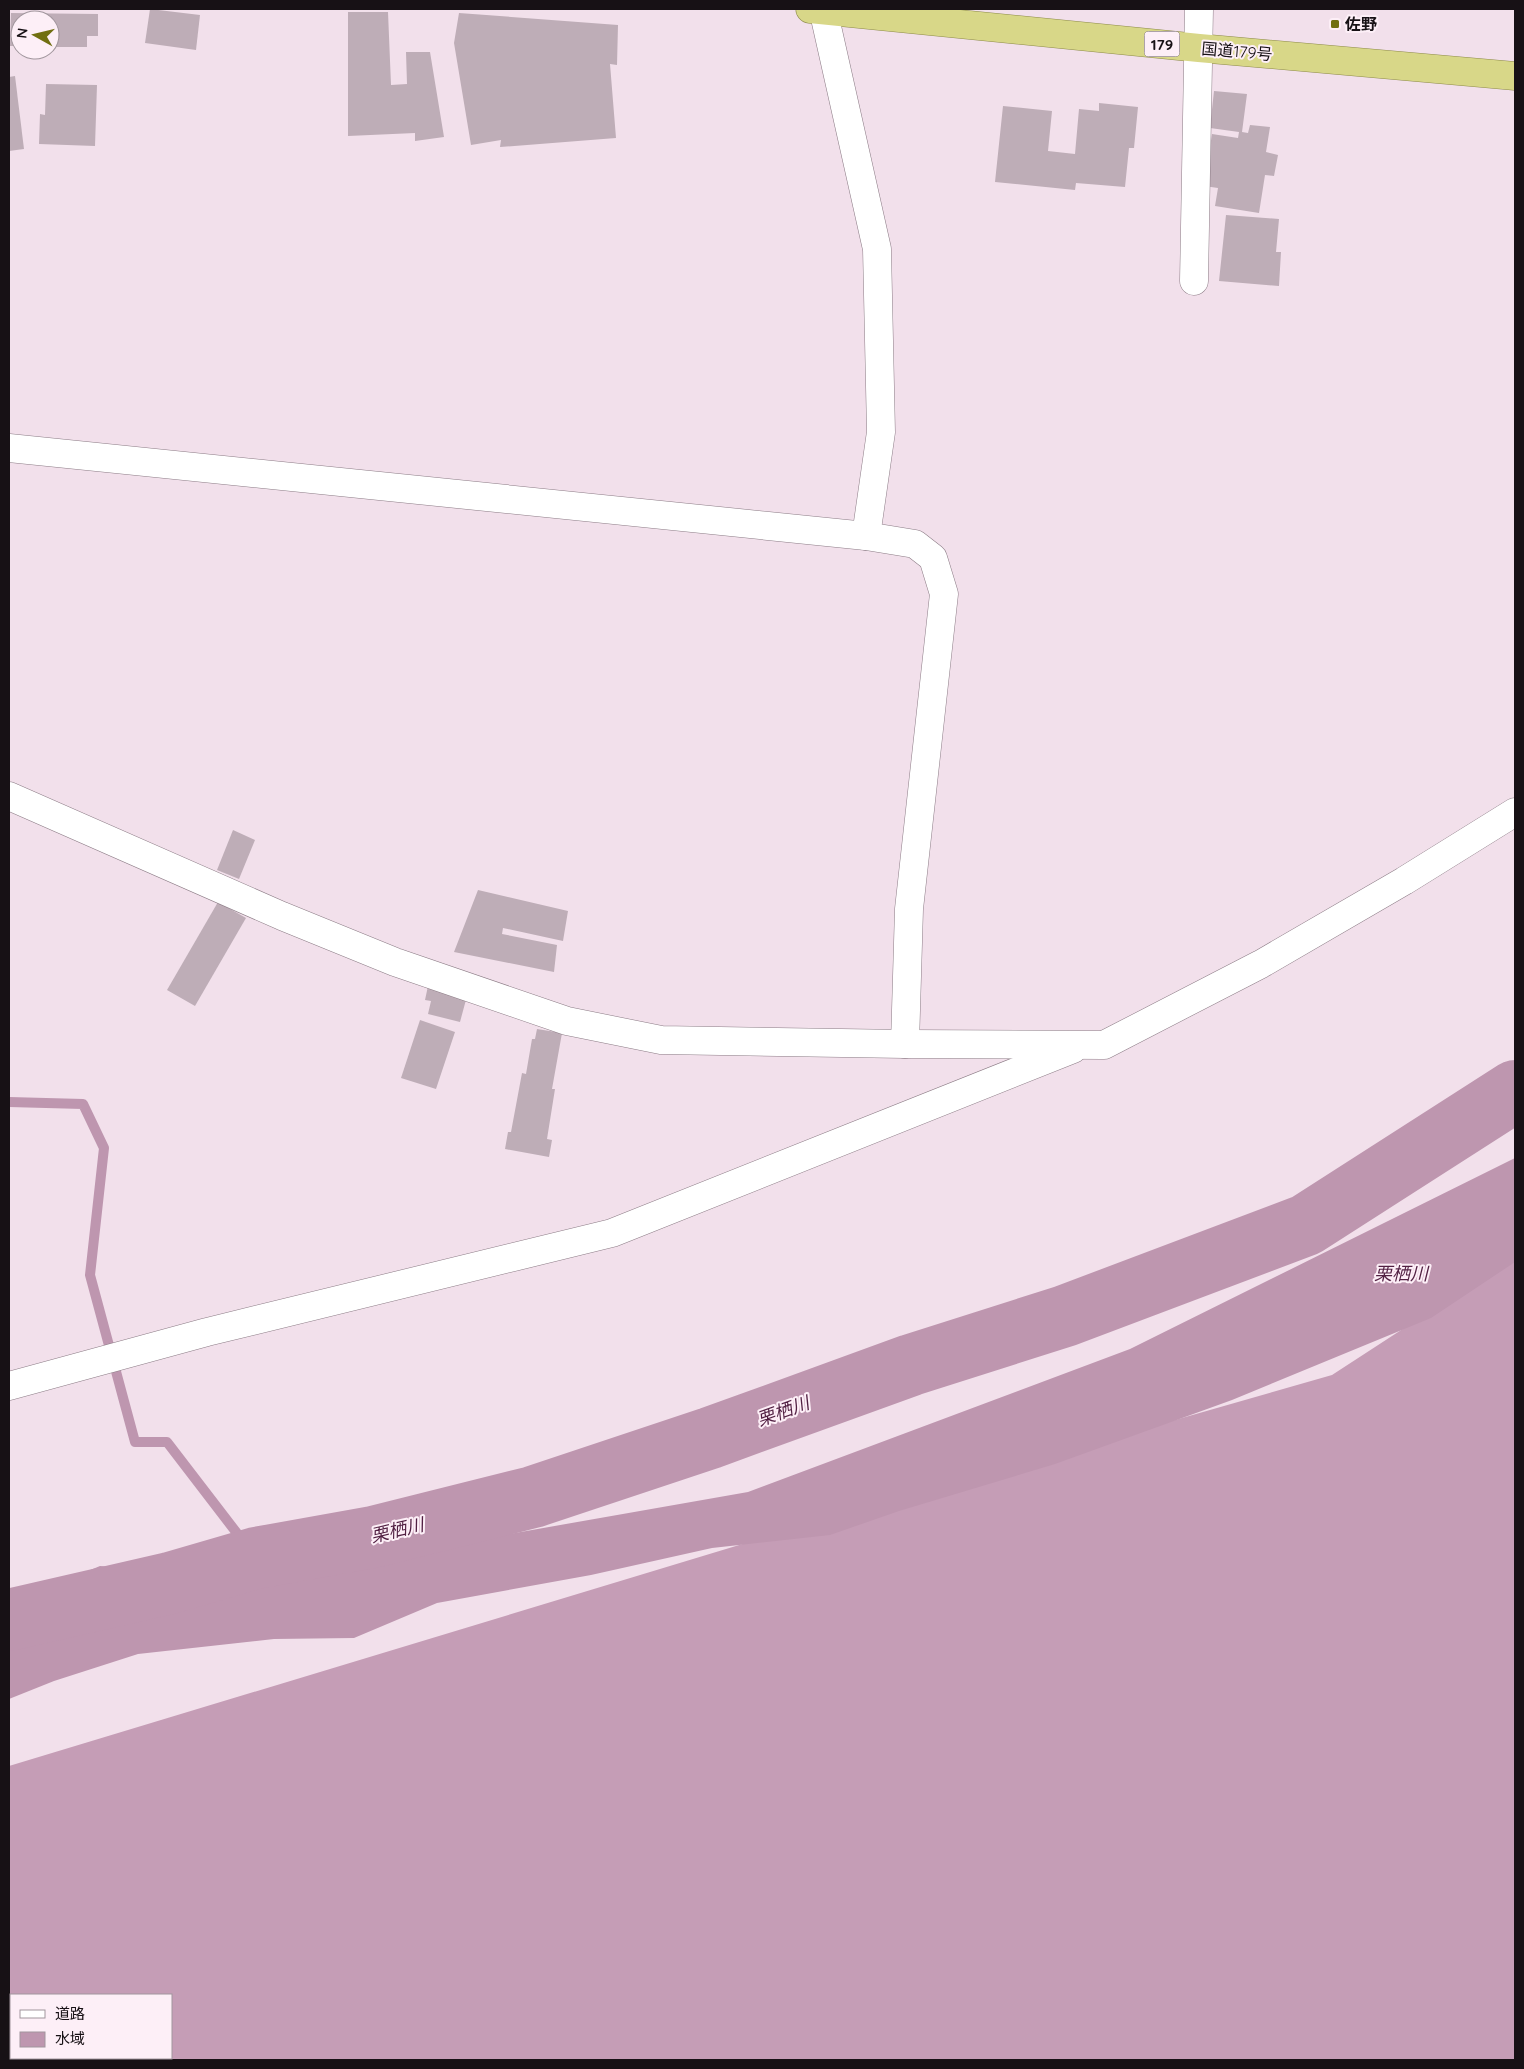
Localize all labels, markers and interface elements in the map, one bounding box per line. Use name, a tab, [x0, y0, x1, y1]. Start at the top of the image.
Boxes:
north arrow	[10, 10, 60, 60]
place label: 佐野	[1344, 14, 1377, 34]
marker: 佐野	[1329, 18, 1341, 30]
text: N	[12, 27, 32, 40]
road number: 179	[1144, 32, 1180, 56]
street label: 国道179号	[1201, 38, 1273, 64]
water label: 栗栖川	[1374, 1262, 1430, 1285]
water label: 栗栖川	[754, 1390, 814, 1431]
water label: 栗栖川	[368, 1512, 428, 1547]
legend	[10, 1994, 172, 2059]
text: 道路	[55, 2004, 85, 2023]
text: 水域	[55, 2029, 85, 2048]

